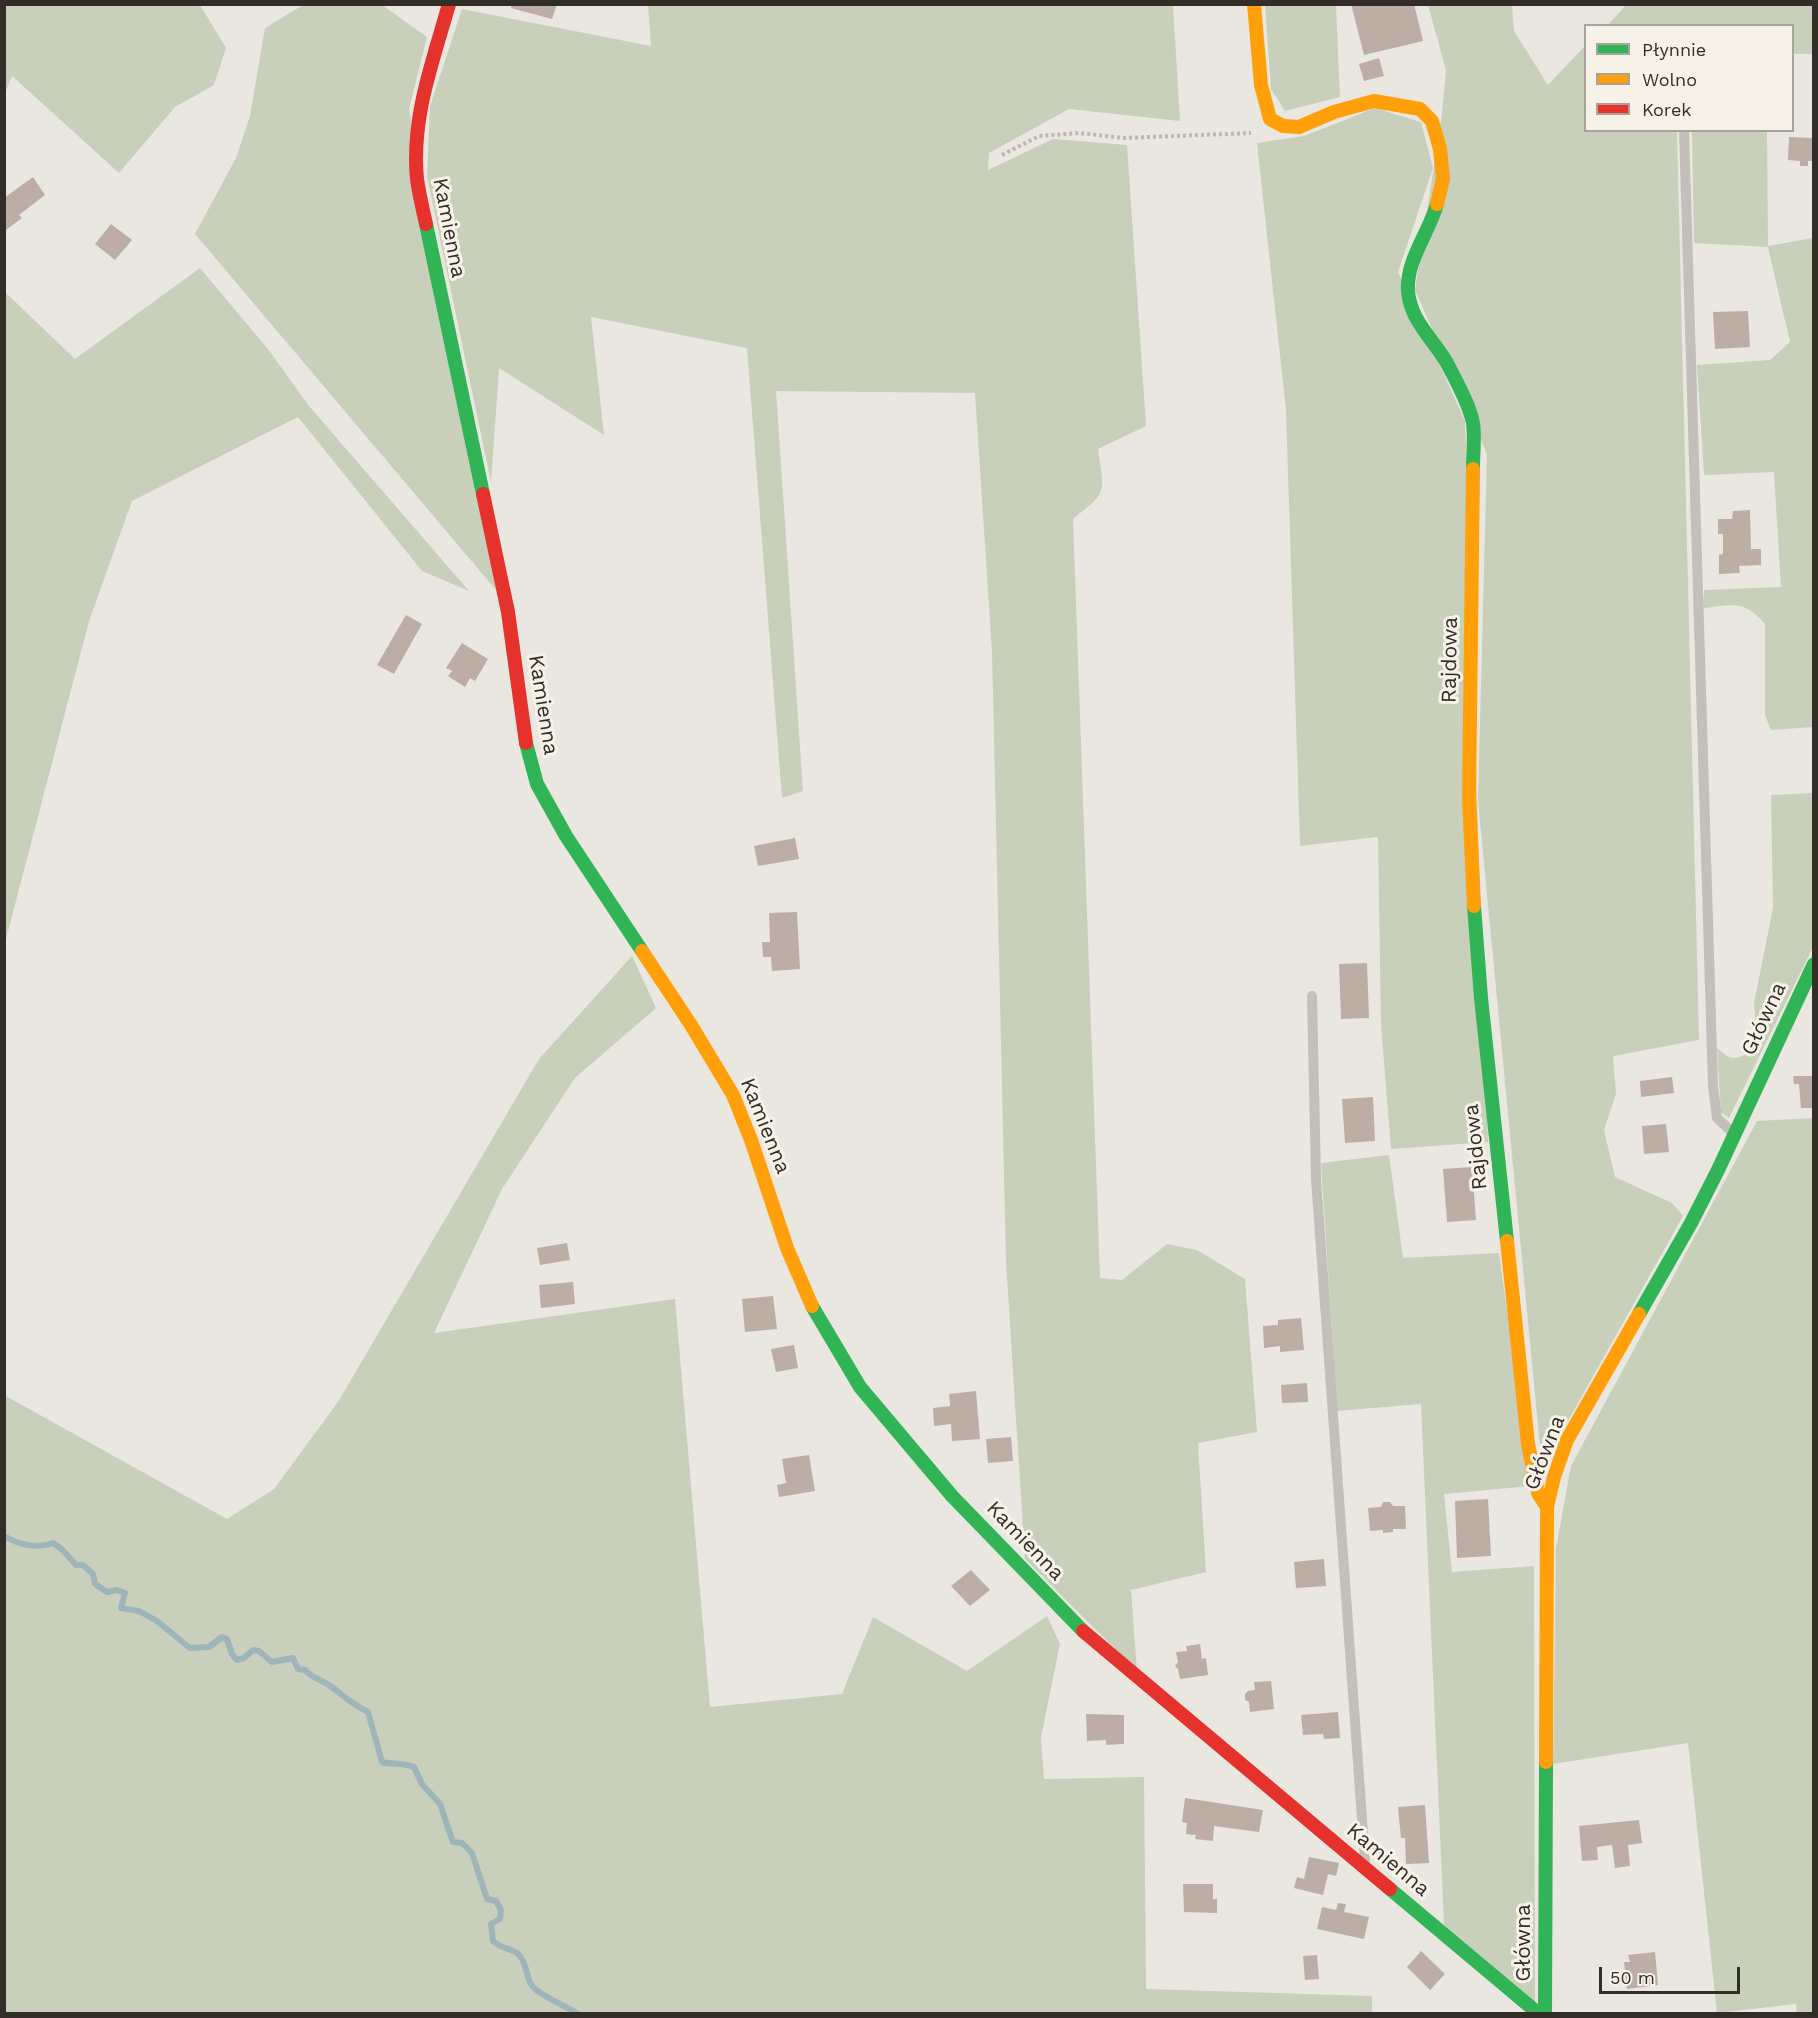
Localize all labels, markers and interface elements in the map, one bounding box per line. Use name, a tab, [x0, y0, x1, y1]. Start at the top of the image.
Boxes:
legend	[1584, 24, 1794, 132]
text: Płynnie	[1642, 39, 1706, 60]
text: Wolno	[1642, 69, 1697, 90]
text: Korek	[1642, 99, 1692, 120]
street label: Kamienna	[427, 176, 471, 280]
street label: Rajdowa	[1437, 617, 1463, 703]
street label: Kamienna	[523, 653, 563, 757]
street label: Główna	[1736, 978, 1792, 1060]
street label: Kamienna	[734, 1074, 796, 1178]
street label: Rajdowa	[1459, 1103, 1493, 1191]
street label: Główna	[1519, 1412, 1571, 1494]
street label: Kamienna	[981, 1496, 1069, 1586]
street label: Kamienna	[1341, 1818, 1435, 1902]
street label: Główna	[1511, 1904, 1537, 1982]
scale bar	[1602, 1955, 1743, 1993]
text: 50 m	[1610, 1967, 1655, 1988]

